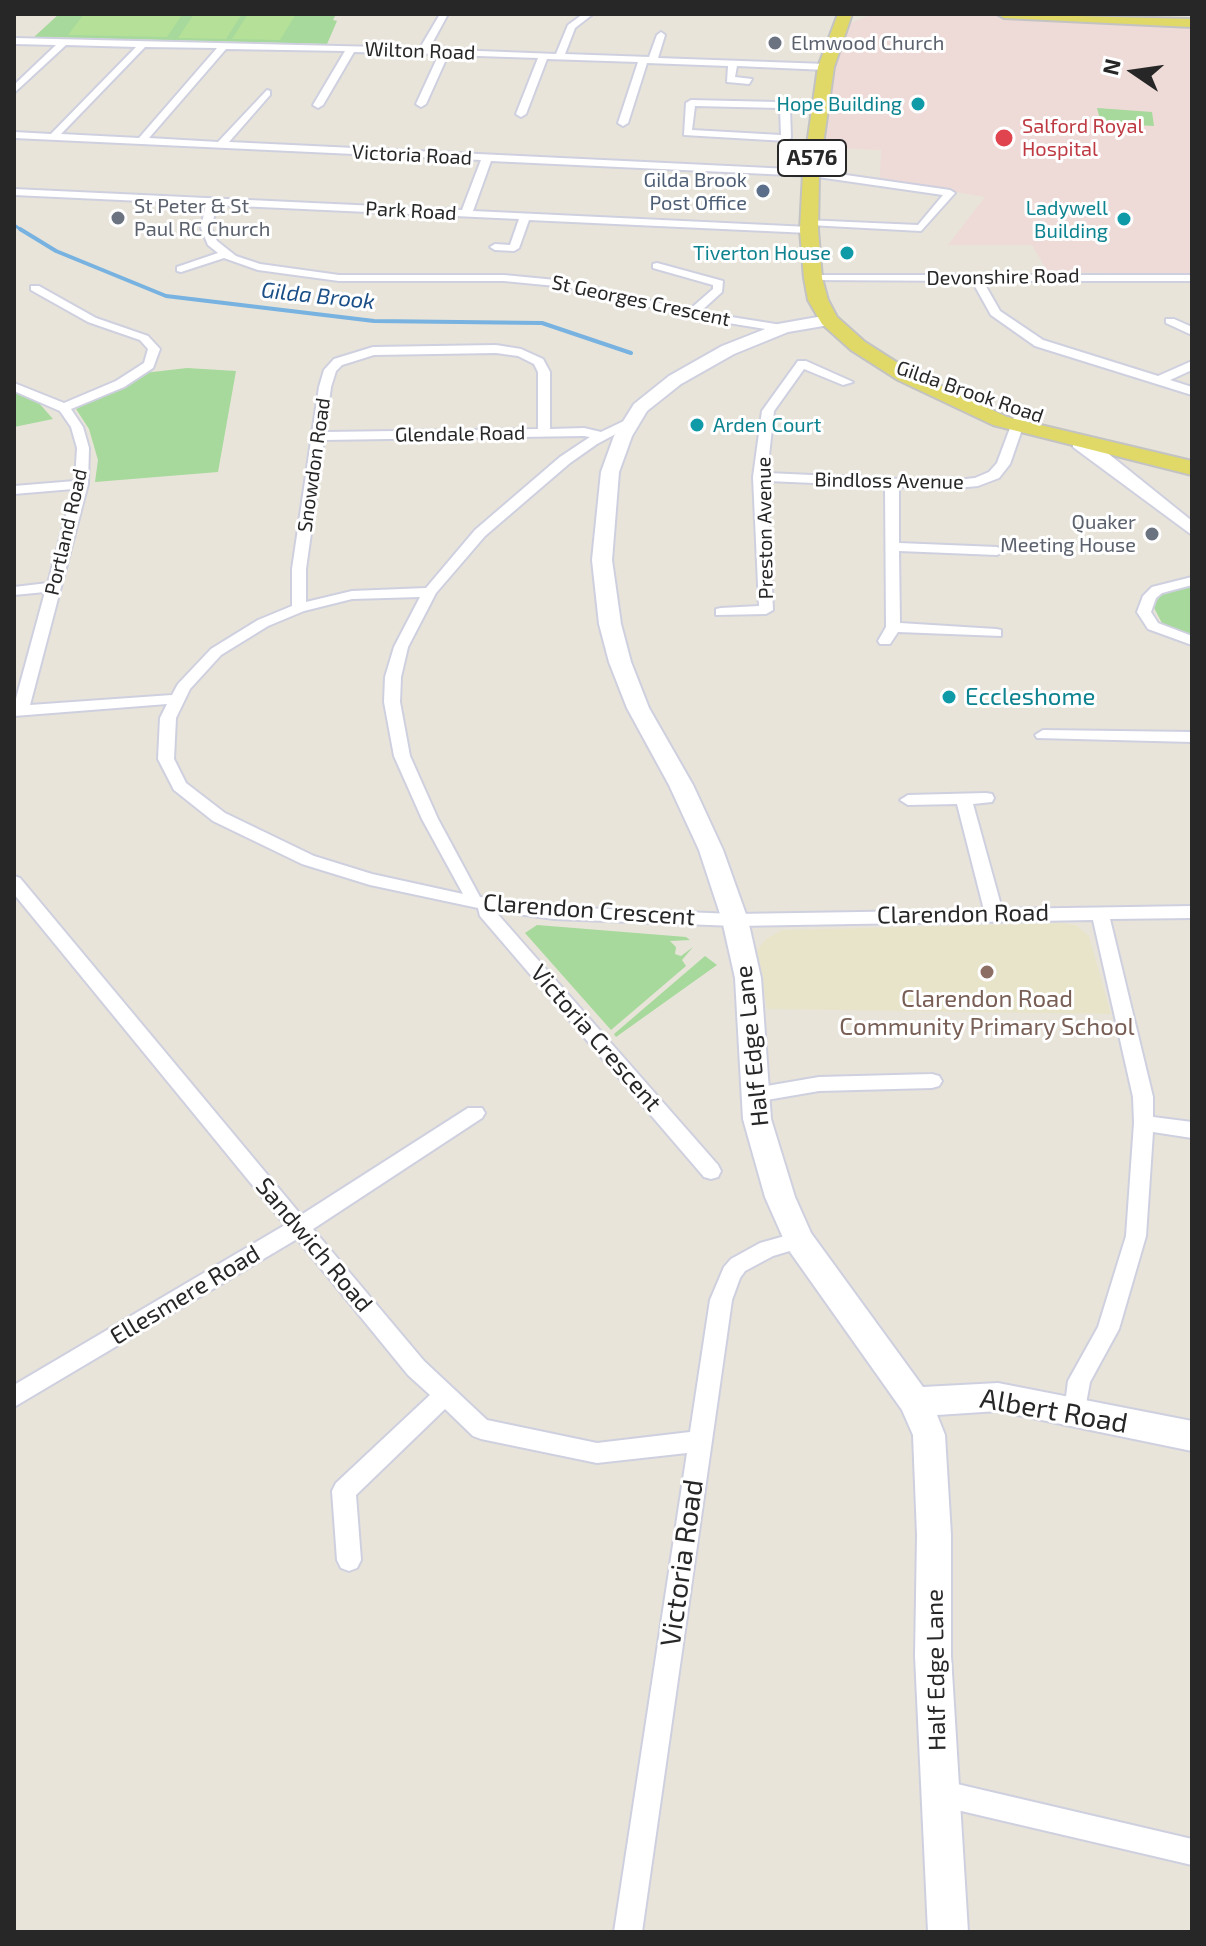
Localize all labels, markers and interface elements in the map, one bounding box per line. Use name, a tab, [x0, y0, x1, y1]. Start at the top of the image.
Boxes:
place label: Elmwood Church	[791, 31, 944, 55]
north arrow	[1094, 32, 1174, 112]
marker: Elmwood Church	[766, 34, 784, 52]
street label: Wilton Road	[364, 37, 476, 65]
text: N	[1096, 56, 1125, 77]
place label: Hope Building	[777, 92, 902, 116]
marker: Hope Building	[909, 95, 927, 113]
place label: Salford Royal Hospital	[1022, 114, 1143, 161]
marker: Salford Royal Hospital	[993, 127, 1015, 149]
street label: Victoria Road	[351, 140, 473, 170]
road number: A576	[778, 140, 846, 176]
place label: Gilda Brook Post Office	[644, 168, 747, 215]
marker: Gilda Brook Post Office	[754, 182, 772, 200]
place label: St Peter & St Paul RC Church	[134, 194, 270, 241]
place label: Ladywell Building	[1026, 196, 1108, 243]
street label: Park Road	[365, 197, 457, 225]
marker: St Peter & St Paul RC Church	[109, 209, 127, 227]
marker: Ladywell Building	[1115, 210, 1133, 228]
place label: Tiverton House	[693, 241, 831, 265]
marker: Tiverton House	[838, 244, 856, 262]
street label: Devonshire Road	[926, 264, 1080, 290]
street label: St Georges Crescent	[550, 270, 732, 332]
water label: Gilda Brook	[260, 277, 376, 315]
street label: Gilda Brook Road	[893, 356, 1047, 428]
street label: Snowdon Road	[293, 396, 335, 534]
place label: Arden Court	[713, 413, 821, 437]
marker: Arden Court	[688, 416, 706, 434]
street label: Glendale Road	[395, 421, 525, 447]
street label: Preston Avenue	[752, 457, 778, 599]
street label: Portland Road	[40, 466, 92, 598]
street label: Bindloss Avenue	[814, 468, 964, 494]
place label: Quaker Meeting House	[1000, 510, 1136, 557]
marker: Quaker Meeting House	[1143, 525, 1161, 543]
place label: Eccleshome	[965, 683, 1095, 711]
marker: Eccleshome	[940, 688, 958, 706]
street label: Clarendon Crescent	[482, 888, 696, 932]
street label: Clarendon Road	[877, 898, 1049, 930]
street label: Victoria Crescent	[525, 959, 667, 1117]
marker: Clarendon Road Community Primary School	[978, 963, 996, 981]
street label: Half Edge Lane	[729, 964, 775, 1128]
place label: Clarendon Road Community Primary School	[839, 985, 1135, 1041]
street label: Sandwich Road	[249, 1172, 379, 1318]
street label: Ellesmere Road	[105, 1239, 265, 1351]
street label: Albert Road	[978, 1381, 1130, 1441]
street label: Victoria Road	[654, 1477, 710, 1649]
street label: Half Edge Lane	[920, 1589, 952, 1751]

